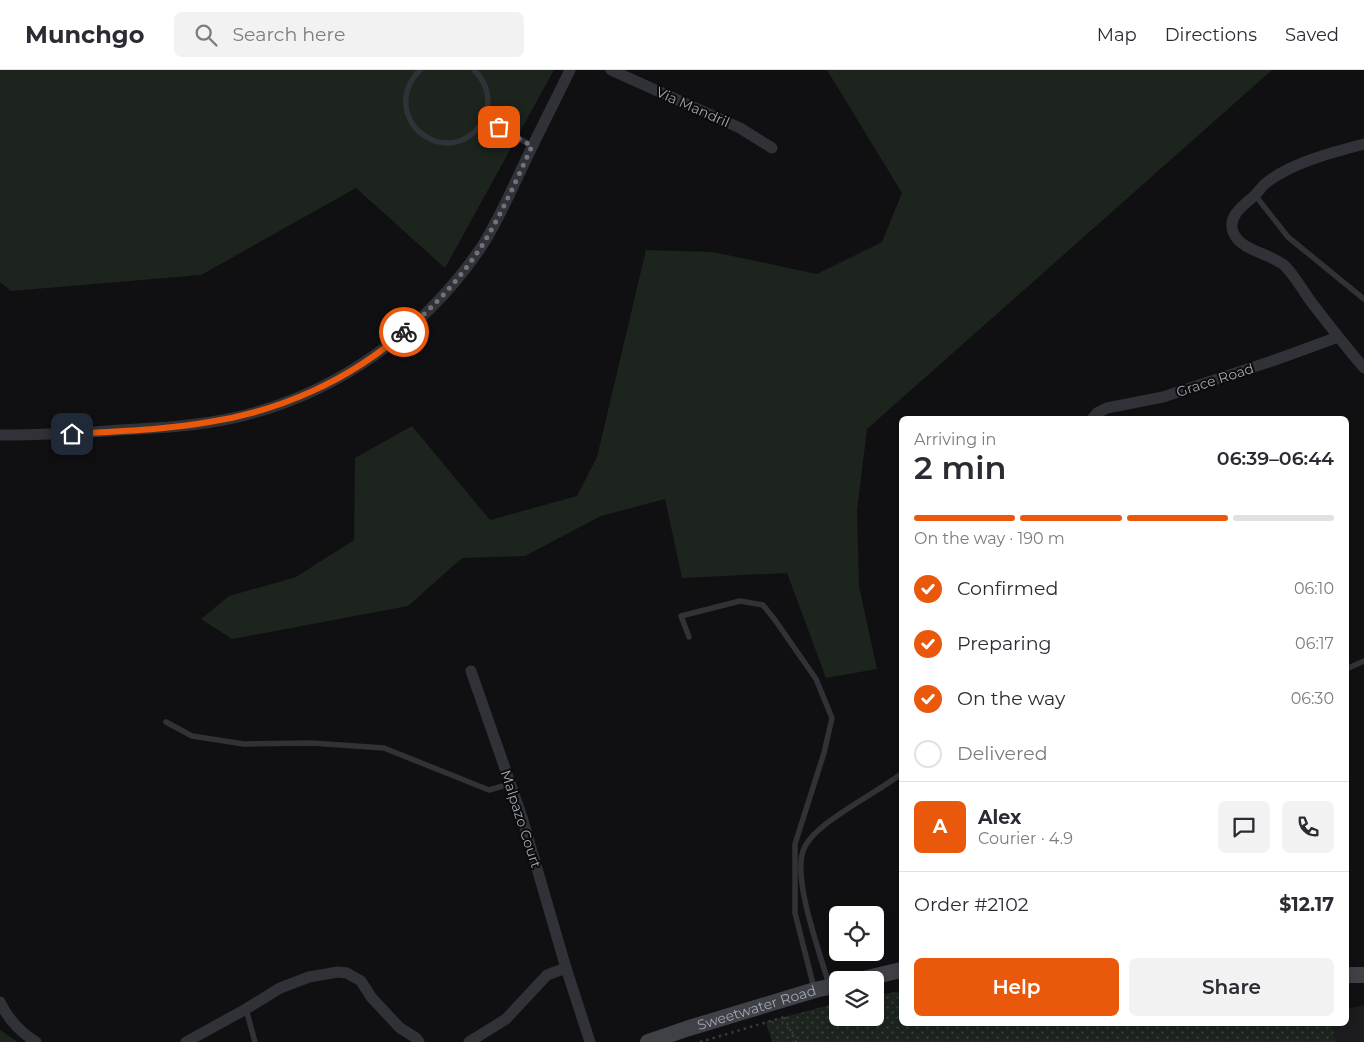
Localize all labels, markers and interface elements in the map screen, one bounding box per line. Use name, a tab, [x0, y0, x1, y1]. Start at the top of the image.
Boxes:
search box	[174, 12, 524, 57]
text: Munchgo	[25, 20, 144, 49]
icon: search	[192, 21, 220, 49]
text: Search here	[232, 23, 345, 46]
text: Map	[1097, 24, 1137, 46]
text: Directions	[1165, 24, 1257, 46]
text: Saved	[1285, 24, 1339, 46]
street label: Via Mandril	[653, 83, 733, 131]
pin	[478, 106, 520, 148]
icon: bag	[485, 113, 513, 141]
courier	[379, 307, 429, 357]
icon: bike	[390, 318, 418, 346]
street label: Grace Road	[1174, 359, 1256, 401]
pin	[51, 413, 93, 455]
icon: home	[58, 420, 86, 448]
text: Arriving in	[914, 430, 996, 449]
text: 06:39–06:44	[1217, 447, 1334, 470]
text: 2 min	[914, 448, 1006, 487]
text: On the way · 190 m	[914, 529, 1065, 548]
icon: check	[914, 575, 942, 603]
text: Confirmed	[957, 577, 1058, 600]
text: 06:10	[1294, 579, 1334, 598]
icon: check	[914, 630, 942, 658]
text: Preparing	[957, 632, 1052, 655]
text: 06:17	[1295, 634, 1334, 653]
icon: check	[914, 685, 942, 713]
text: On the way	[957, 687, 1065, 710]
text: 06:30	[1291, 689, 1334, 708]
text: Delivered	[957, 742, 1048, 765]
street label: Malpazo Court	[497, 768, 545, 871]
button: chat	[1218, 801, 1270, 853]
button: phone	[1282, 801, 1334, 853]
text: Alex	[978, 806, 1021, 829]
text: A	[933, 815, 947, 838]
text: Courier · 4.9	[978, 829, 1073, 848]
text: Order #2102	[914, 893, 1029, 916]
text: $12.17	[1279, 893, 1334, 916]
map controls	[829, 906, 884, 1026]
button: locate	[829, 906, 884, 961]
button: Help	[914, 958, 1119, 1016]
button: Share	[1129, 958, 1334, 1016]
button: layers	[829, 971, 884, 1026]
street label: Sweetwater Road	[695, 981, 818, 1034]

